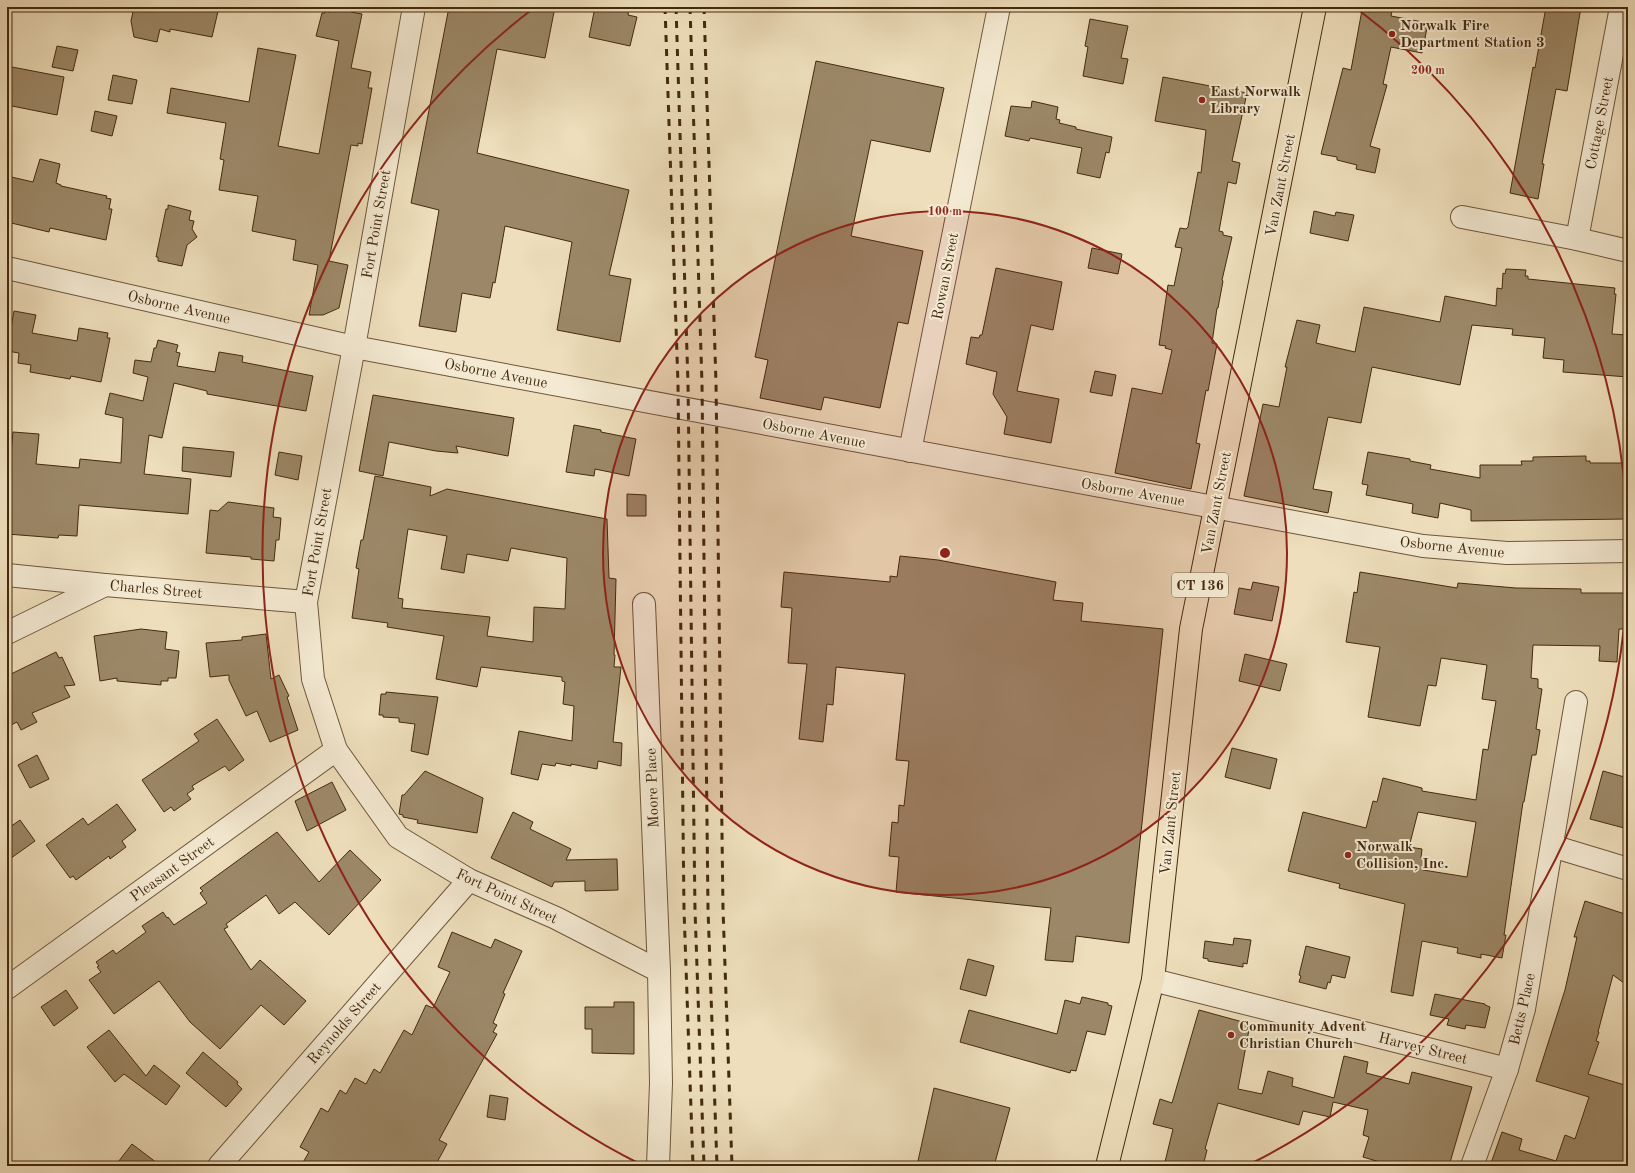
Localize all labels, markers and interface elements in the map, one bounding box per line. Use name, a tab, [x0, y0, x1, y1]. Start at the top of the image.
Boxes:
place label: Norwalk Fire Department Station 3	[1400, 19, 1545, 51]
marker: Norwalk Fire Department Station 3	[1387, 29, 1397, 39]
text: 200 m	[1411, 65, 1445, 77]
street label: Cottage Street	[1584, 76, 1617, 171]
place label: East Norwalk Library	[1210, 85, 1302, 117]
marker: East Norwalk Library	[1197, 95, 1207, 105]
street label: Van Zant Street	[1264, 133, 1299, 238]
street label: Fort Point Street	[361, 169, 394, 280]
text: 100 m	[928, 206, 962, 218]
street label: Rowan Street	[931, 231, 962, 321]
street label: Osborne Avenue	[126, 289, 232, 328]
street label: Osborne Avenue	[443, 357, 549, 392]
street label: Osborne Avenue	[761, 417, 867, 452]
street label: Van Zant Street	[1200, 451, 1235, 556]
street label: Osborne Avenue	[1080, 477, 1186, 510]
street label: Fort Point Street	[302, 487, 335, 598]
street label: Osborne Avenue	[1399, 536, 1505, 561]
centre of rings	[938, 546, 952, 560]
road number: CT 136	[1172, 573, 1228, 597]
street label: Charles Street	[109, 579, 203, 602]
street label: Moore Place	[645, 748, 662, 828]
street label: Van Zant Street	[1159, 770, 1184, 876]
street label: Pleasant Street	[128, 835, 218, 906]
place label: Norwalk Collision, Inc.	[1356, 840, 1449, 872]
marker: Norwalk Collision, Inc.	[1343, 850, 1353, 860]
street label: Fort Point Street	[453, 867, 560, 927]
street label: Betts Place	[1508, 972, 1539, 1047]
street label: Reynolds Street	[306, 980, 385, 1068]
place label: Community Advent Christian Church	[1239, 1020, 1366, 1052]
marker: Community Advent Christian Church	[1226, 1030, 1236, 1040]
street label: Harvey Street	[1376, 1031, 1469, 1068]

